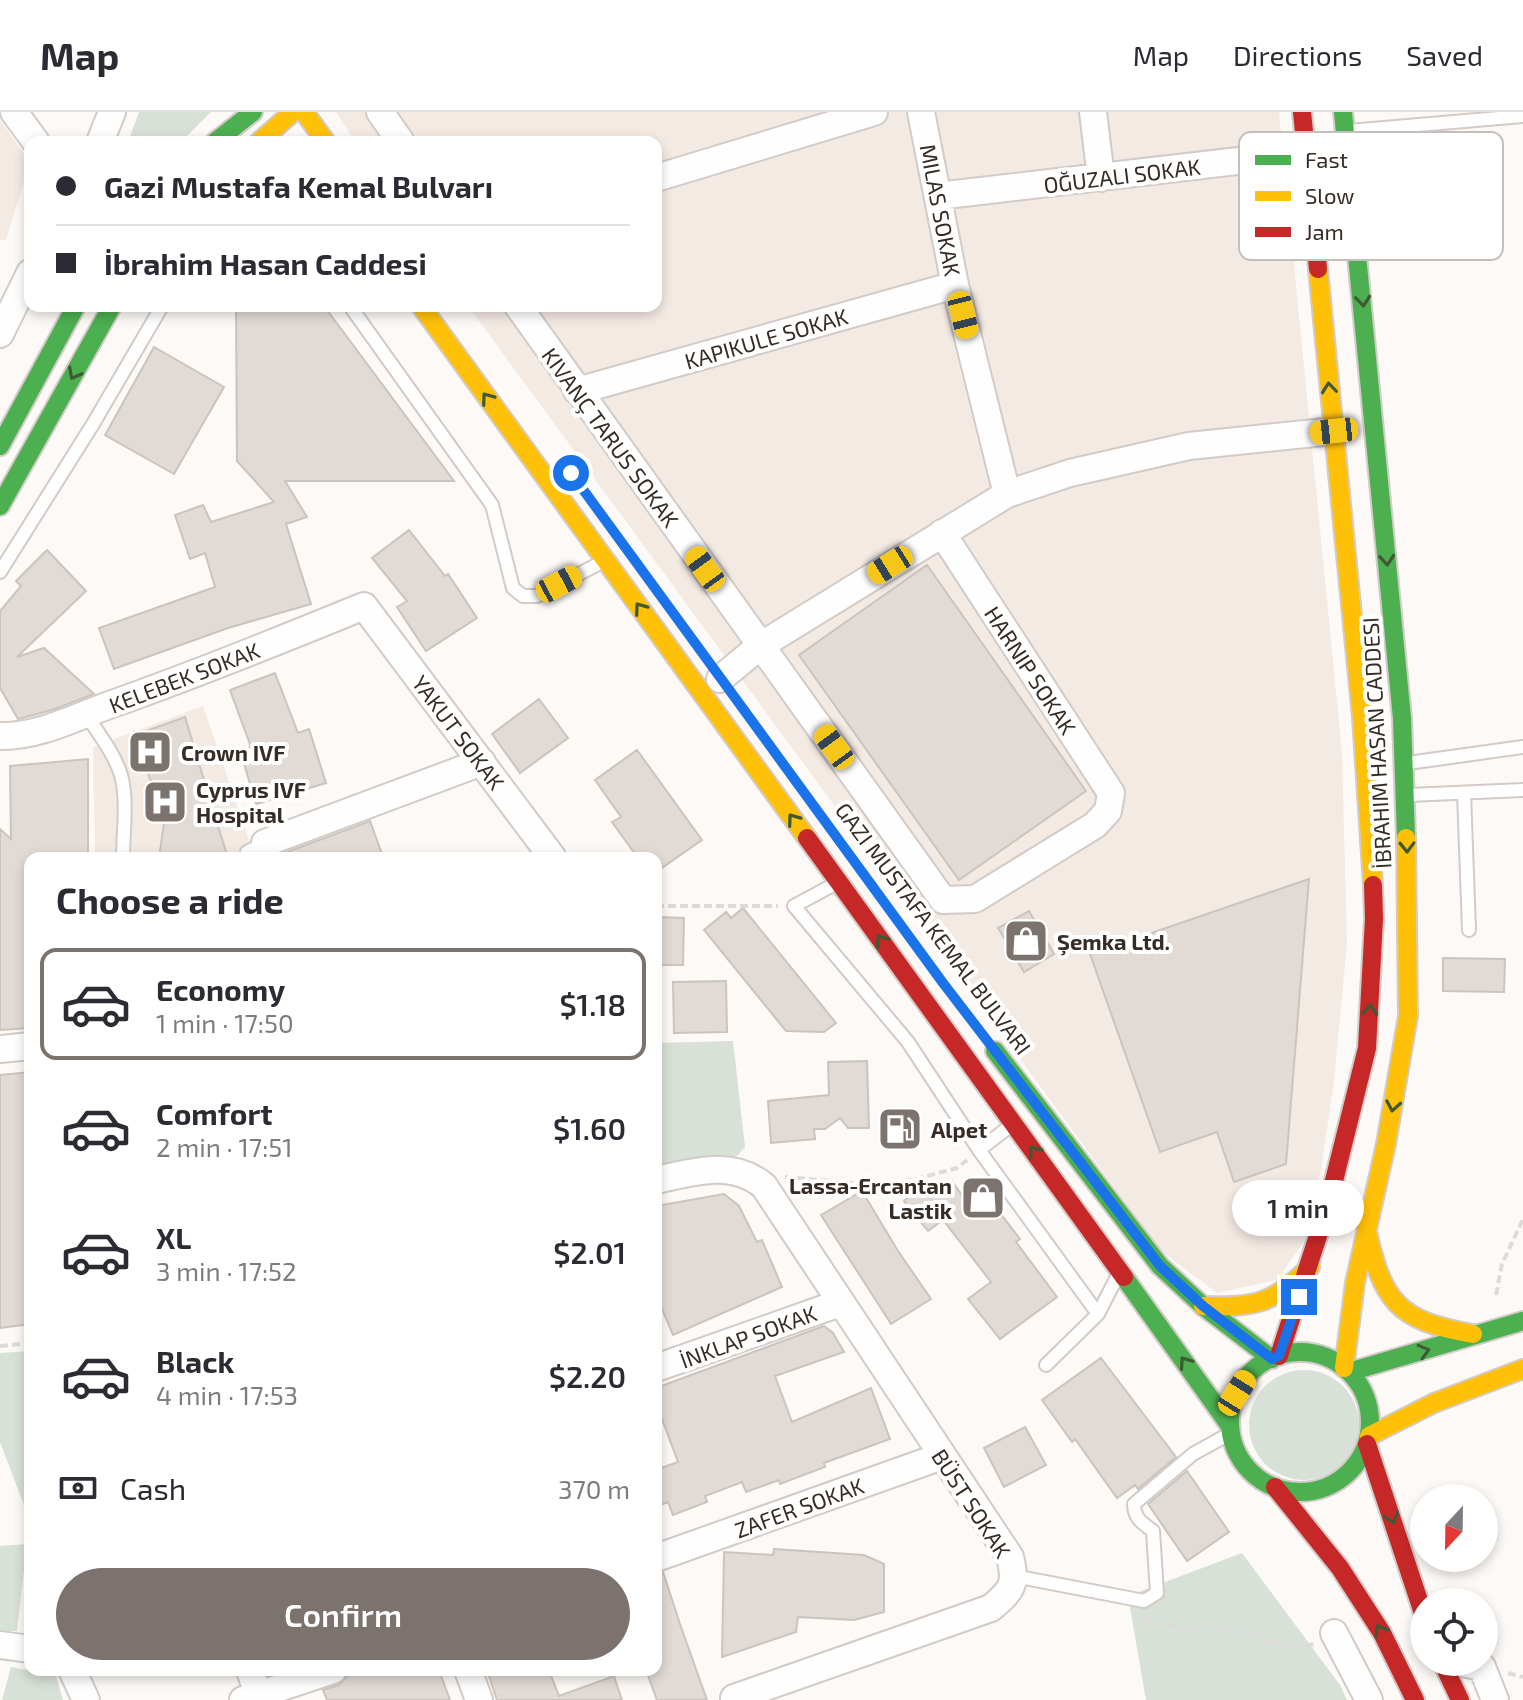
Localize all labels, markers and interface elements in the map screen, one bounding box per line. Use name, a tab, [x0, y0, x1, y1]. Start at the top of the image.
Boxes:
text: Map	[40, 32, 119, 78]
text: Map	[1133, 38, 1189, 72]
text: Directions	[1233, 38, 1362, 72]
text: Saved	[1406, 38, 1483, 72]
legend	[1239, 132, 1503, 260]
street label: MILAS SOKAK	[915, 142, 967, 278]
text: Fast	[1305, 146, 1348, 172]
street label: OĞUZALI SOKAK	[1042, 152, 1202, 198]
text: Gazi Mustafa Kemal Bulvarı	[104, 168, 493, 204]
text: Slow	[1305, 182, 1354, 208]
text: Jam	[1305, 218, 1344, 244]
text: İbrahim Hasan Caddesi	[104, 245, 427, 281]
car	[946, 289, 980, 341]
one-way arrow	[1354, 295, 1371, 308]
street label: KAPIKULE SOKAK	[681, 302, 851, 374]
street label: KIVANÇ TARUS SOKAK	[536, 342, 685, 533]
one-way arrow	[69, 366, 84, 381]
one-way arrow	[1321, 381, 1338, 394]
one-way arrow	[483, 392, 497, 406]
car	[1309, 417, 1359, 445]
route start	[553, 455, 589, 491]
car	[863, 542, 917, 588]
car	[681, 543, 729, 595]
one-way arrow	[1379, 554, 1396, 567]
car	[532, 562, 586, 606]
street label: HARNIP SOKAK	[980, 601, 1082, 739]
one-way arrow	[635, 603, 649, 617]
street label: İBRAHIM HASAN CADDESI	[1356, 616, 1396, 870]
street label: KELEBEK SOKAK	[105, 636, 263, 718]
street label: YAKUT SOKAK	[408, 670, 510, 794]
car	[810, 721, 858, 773]
hospital icon: Crown IVF	[126, 728, 174, 776]
place label: Crown IVF	[181, 739, 285, 765]
place label: Cyprus IVF Hospital	[196, 776, 306, 827]
hospital icon: Cyprus IVF Hospital	[141, 778, 189, 826]
street label: GAZI MUSTAFA KEMAL BULVARI	[831, 797, 1037, 1059]
one-way arrow	[788, 813, 802, 827]
one-way arrow	[1399, 841, 1416, 854]
text: Choose a ride	[56, 878, 284, 921]
shop icon: Şemka Ltd.	[1002, 917, 1050, 965]
place label: Şemka Ltd.	[1057, 928, 1170, 956]
one-way arrow	[877, 935, 891, 949]
icon: car	[60, 968, 132, 1040]
text: Economy	[156, 971, 285, 1007]
text: $1.18	[559, 986, 626, 1022]
one-way arrow	[1361, 1003, 1378, 1016]
text: 1 min · 17:50	[156, 1007, 294, 1038]
icon: car	[60, 1092, 132, 1164]
text: Comfort	[156, 1095, 273, 1131]
one-way arrow	[1386, 1099, 1403, 1113]
fuel station icon: Alpet	[876, 1105, 924, 1153]
text: $1.60	[553, 1110, 626, 1146]
place label: Alpet	[931, 1116, 987, 1142]
text: 2 min · 17:51	[156, 1131, 293, 1162]
one-way arrow	[1029, 1145, 1044, 1159]
place label: Lassa-Ercantan Lastik	[789, 1172, 953, 1223]
shop icon: Lassa-Ercantan Lastik	[959, 1174, 1007, 1222]
callout: 1 min	[1233, 1181, 1365, 1237]
text: 1 min	[1267, 1192, 1329, 1223]
icon: car	[60, 1216, 132, 1288]
text: XL	[156, 1219, 191, 1255]
text: $2.01	[553, 1234, 626, 1270]
text: 3 min · 17:52	[156, 1255, 297, 1286]
route end	[1281, 1279, 1317, 1315]
street label: İNKLAP SOKAK	[676, 1299, 820, 1373]
icon: car	[60, 1340, 132, 1412]
text: Black	[156, 1343, 234, 1379]
one-way arrow	[1417, 1344, 1430, 1360]
one-way arrow	[1180, 1357, 1195, 1371]
text: $2.20	[549, 1358, 626, 1394]
car	[1214, 1366, 1260, 1420]
text: 4 min · 17:53	[156, 1379, 298, 1410]
street label: BÜST SOKAK	[927, 1444, 1017, 1562]
icon: cash	[56, 1466, 100, 1510]
text: Cash	[120, 1470, 186, 1506]
street label: ZAFER SOKAK	[731, 1472, 867, 1542]
text: 370 m	[558, 1473, 630, 1504]
north arrow	[1410, 1484, 1498, 1572]
map controls	[1410, 1484, 1498, 1676]
one-way arrow	[1382, 1511, 1398, 1525]
button: Confirm	[56, 1568, 630, 1660]
button: locate	[1410, 1588, 1498, 1676]
one-way arrow	[1374, 1624, 1390, 1639]

